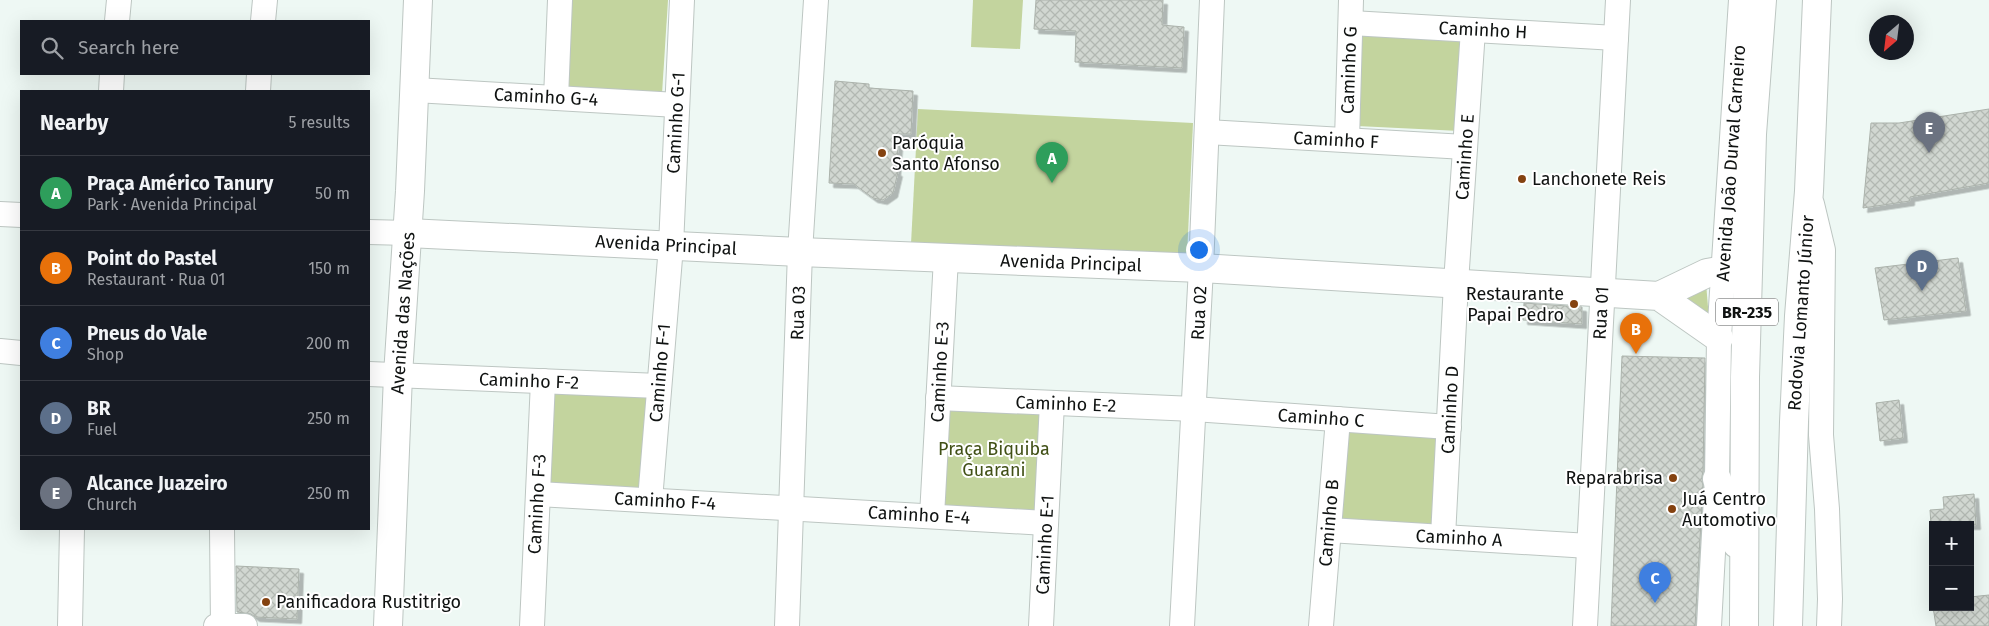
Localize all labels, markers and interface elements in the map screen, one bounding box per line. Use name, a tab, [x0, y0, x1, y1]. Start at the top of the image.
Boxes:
north arrow	[1869, 15, 1914, 60]
street label: Caminho H	[1438, 17, 1528, 43]
search box	[20, 20, 370, 75]
street label: Caminho G	[1336, 26, 1362, 114]
icon: search	[38, 34, 66, 62]
text: Search here	[78, 36, 179, 59]
street label: Avenida João Durval Carneiro	[1712, 44, 1750, 282]
street label: Caminho G-1	[662, 72, 690, 174]
street label: Caminho G-4	[493, 83, 599, 111]
text: Nearby	[40, 110, 108, 136]
pin: E	[1913, 112, 1945, 153]
text: 5 results	[289, 113, 350, 132]
street label: Caminho E	[1451, 113, 1479, 201]
street label: Caminho F	[1293, 127, 1379, 153]
place label: Paróquia Santo Afonso	[892, 132, 1000, 175]
pin: A	[1036, 142, 1068, 183]
marker: Paróquia Santo Afonso	[876, 147, 888, 159]
place label: Lanchonete Reis	[1532, 168, 1666, 190]
text: Praça Américo Tanury	[87, 172, 273, 195]
marker: Lanchonete Reis	[1516, 173, 1528, 185]
text: A	[51, 184, 61, 203]
text: 50 m	[315, 184, 350, 203]
text: Park · Avenida Principal	[87, 195, 257, 214]
street label: Rodovia Lomanto Júnior	[1783, 214, 1819, 412]
street label: Avenida Principal	[595, 230, 737, 260]
street label: Avenida das Nações	[386, 231, 420, 395]
your location	[1186, 237, 1212, 263]
text: Point do Pastel	[87, 247, 217, 270]
street label: Avenida Principal	[1000, 250, 1142, 276]
pin: D	[1906, 250, 1938, 291]
text: B	[51, 259, 61, 278]
text: 150 m	[308, 259, 350, 278]
text: Restaurant · Rua 01	[87, 270, 226, 289]
place label: Restaurante Papai Pedro	[1466, 283, 1564, 326]
street label: Rua 03	[786, 285, 810, 341]
street label: Rua 02	[1187, 285, 1211, 341]
street label: Rua 01	[1589, 286, 1613, 340]
marker: Restaurante Papai Pedro	[1568, 298, 1580, 310]
road number: BR-235	[1716, 298, 1778, 326]
pin: B	[1620, 313, 1652, 354]
street label: Caminho E-3	[926, 321, 954, 423]
text: Pneus do Vale	[87, 322, 207, 345]
street label: Caminho F-1	[645, 323, 675, 423]
text: C	[51, 334, 61, 353]
text: 200 m	[306, 334, 350, 353]
text: Shop	[87, 345, 124, 364]
street label: Caminho D	[1437, 365, 1463, 455]
street label: Caminho F-2	[478, 368, 580, 394]
street label: Caminho E-2	[1015, 391, 1117, 417]
text: BR	[87, 397, 110, 420]
street label: Caminho C	[1277, 404, 1365, 432]
text: D	[51, 409, 61, 428]
text: 250 m	[307, 409, 350, 428]
text: Fuel	[87, 420, 117, 439]
park label: Praça Biquiba Guarani	[938, 438, 1050, 481]
street label: Caminho F-3	[523, 453, 551, 555]
place label: Reparabrisa	[1565, 467, 1663, 489]
text: Alcance Juazeiro	[87, 472, 228, 495]
marker: Reparabrisa	[1667, 472, 1679, 484]
street label: Caminho B	[1314, 478, 1344, 568]
text: E	[52, 484, 60, 503]
text: 250 m	[307, 484, 350, 503]
street label: Caminho F-4	[614, 487, 717, 515]
place label: Juá Centro Automotivo	[1682, 488, 1776, 531]
text: Church	[87, 495, 137, 514]
street label: Caminho E-1	[1031, 495, 1059, 595]
street label: Caminho E-4	[867, 501, 971, 529]
marker: Juá Centro Automotivo	[1666, 503, 1678, 515]
map controls	[1929, 521, 1974, 611]
button: +	[1929, 521, 1974, 566]
street label: Caminho A	[1415, 525, 1504, 551]
pin: C	[1639, 562, 1671, 603]
button: −	[1929, 566, 1974, 611]
place label: Panificadora Rustitrigo	[276, 591, 461, 613]
marker: Panificadora Rustitrigo	[260, 596, 272, 608]

